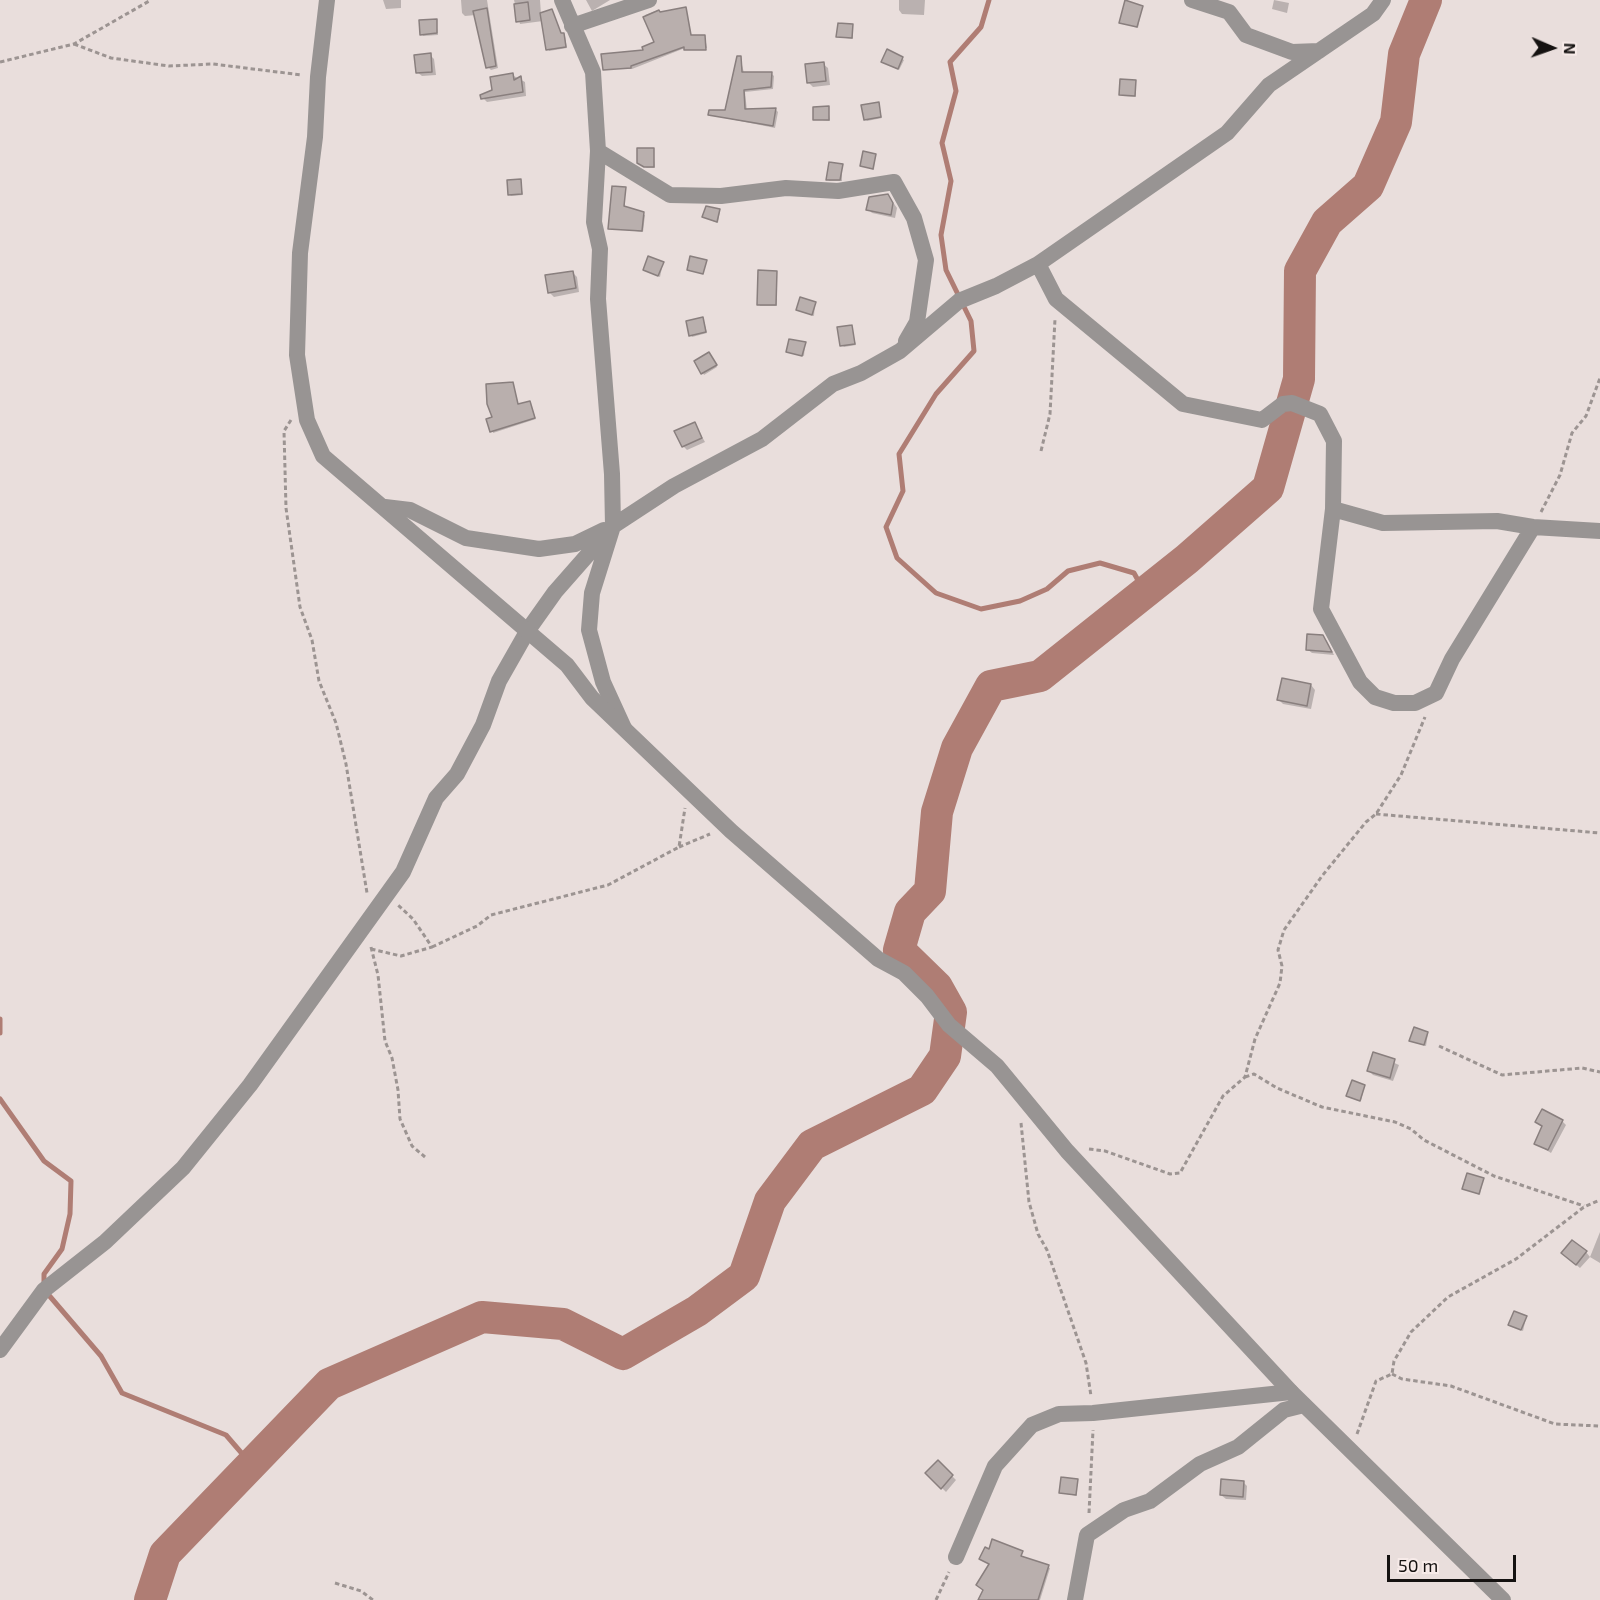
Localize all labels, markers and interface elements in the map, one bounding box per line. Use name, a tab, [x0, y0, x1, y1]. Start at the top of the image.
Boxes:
north arrow	[1522, 18, 1582, 78]
text: N	[1561, 43, 1580, 55]
scale bar	[1390, 1543, 1519, 1581]
text: 50 m	[1398, 1554, 1438, 1576]

